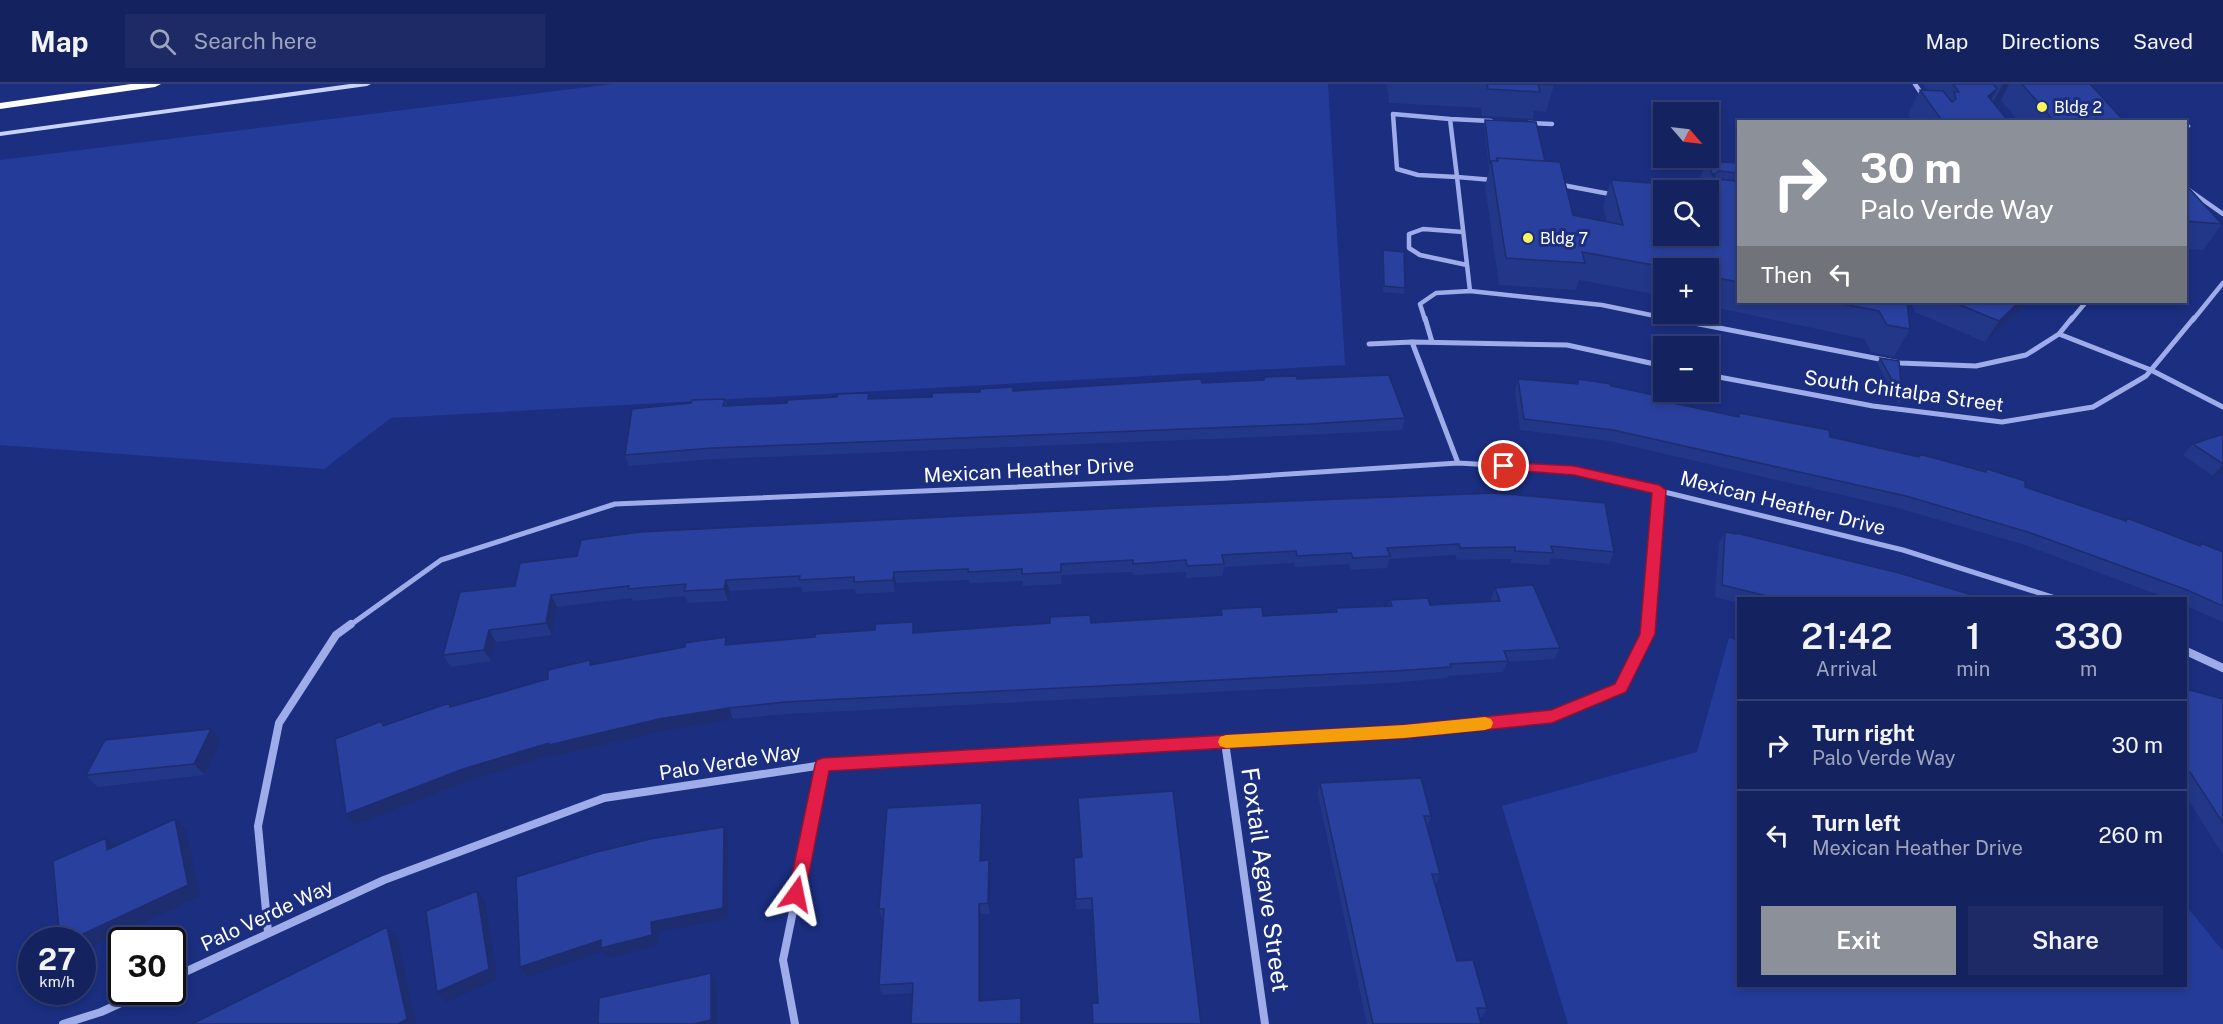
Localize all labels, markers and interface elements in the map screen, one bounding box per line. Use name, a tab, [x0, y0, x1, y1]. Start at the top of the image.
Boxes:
search box	[125, 14, 545, 68]
text: Map	[30, 25, 89, 58]
icon: search	[146, 25, 179, 58]
text: Search here	[194, 28, 317, 54]
text: Map	[1926, 29, 1968, 54]
text: Directions	[2001, 29, 2100, 54]
text: Saved	[2133, 29, 2193, 54]
place label: Bldg 2	[2054, 98, 2102, 117]
marker: Bldg 2	[2035, 100, 2049, 114]
north arrow	[1653, 102, 1719, 168]
map controls	[1653, 102, 1719, 402]
text: 30 m	[1860, 143, 1962, 192]
icon: right	[1761, 144, 1839, 222]
button: search	[1653, 180, 1719, 246]
text: Palo Verde Way	[1860, 193, 2054, 225]
place label: Bldg 7	[1540, 229, 1588, 248]
marker: Bldg 7	[1521, 231, 1535, 245]
button: +	[1653, 258, 1719, 324]
icon: left	[1824, 258, 1857, 291]
text: Then	[1761, 262, 1812, 288]
button: −	[1653, 336, 1719, 402]
street label: South Chitalpa Street	[1803, 365, 2005, 417]
pin	[1478, 440, 1529, 491]
icon: arrive	[1487, 449, 1520, 482]
street label: Mexican Heather Drive	[923, 452, 1135, 488]
street label: Mexican Heather Drive	[1678, 466, 1888, 540]
text: 21:42	[1801, 615, 1892, 657]
text: 1	[1966, 615, 1981, 657]
text: 330	[2054, 615, 2123, 657]
text: Arrival	[1816, 657, 1878, 681]
text: min	[1956, 657, 1990, 681]
text: m	[2080, 657, 2097, 681]
text: Turn right	[1812, 720, 1915, 746]
icon: right	[1761, 729, 1794, 762]
text: 30 m	[2111, 732, 2163, 758]
street label: Palo Verde Way	[657, 739, 803, 785]
text: Palo Verde Way	[1812, 746, 1955, 770]
street label: Foxtail Agave Street	[1236, 766, 1296, 994]
text: Turn left	[1812, 810, 1901, 836]
icon: left	[1761, 819, 1794, 852]
text: 260 m	[2098, 822, 2163, 848]
text: Mexican Heather Drive	[1812, 836, 2023, 860]
position arrow	[764, 862, 828, 926]
street label: Palo Verde Way	[197, 874, 337, 956]
button: Exit	[1761, 906, 1956, 975]
button: Share	[1968, 906, 2163, 975]
speed limit sign: 30	[108, 927, 186, 1005]
text: 27	[38, 941, 76, 977]
text: km/h	[39, 973, 75, 990]

